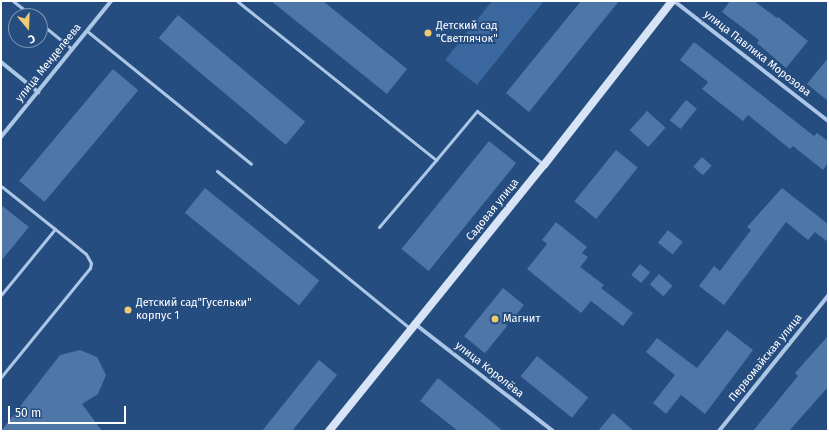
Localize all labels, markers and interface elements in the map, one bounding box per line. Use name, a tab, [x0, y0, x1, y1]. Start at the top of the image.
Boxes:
north arrow	[8, 8, 48, 48]
street label: улица Павлика Морозова	[701, 8, 813, 100]
place label: Детский сад "Светлячок"	[436, 20, 498, 46]
street label: улица Менделеева	[13, 21, 85, 105]
marker: Детский сад "Светлячок"	[423, 28, 433, 38]
text: С	[27, 32, 37, 46]
street label: Садовая улица	[464, 176, 522, 244]
place label: Детский сад"Гусельки" корпус 1	[136, 297, 252, 323]
marker: Детский сад"Гусельки" корпус 1	[123, 305, 133, 315]
place label: Магнит	[503, 312, 540, 326]
street label: Первомайская улица	[727, 312, 805, 404]
marker: Магнит	[490, 314, 500, 324]
street label: улица Королёва	[452, 339, 526, 401]
scale bar	[10, 398, 128, 424]
text: 50 m	[15, 406, 41, 420]

